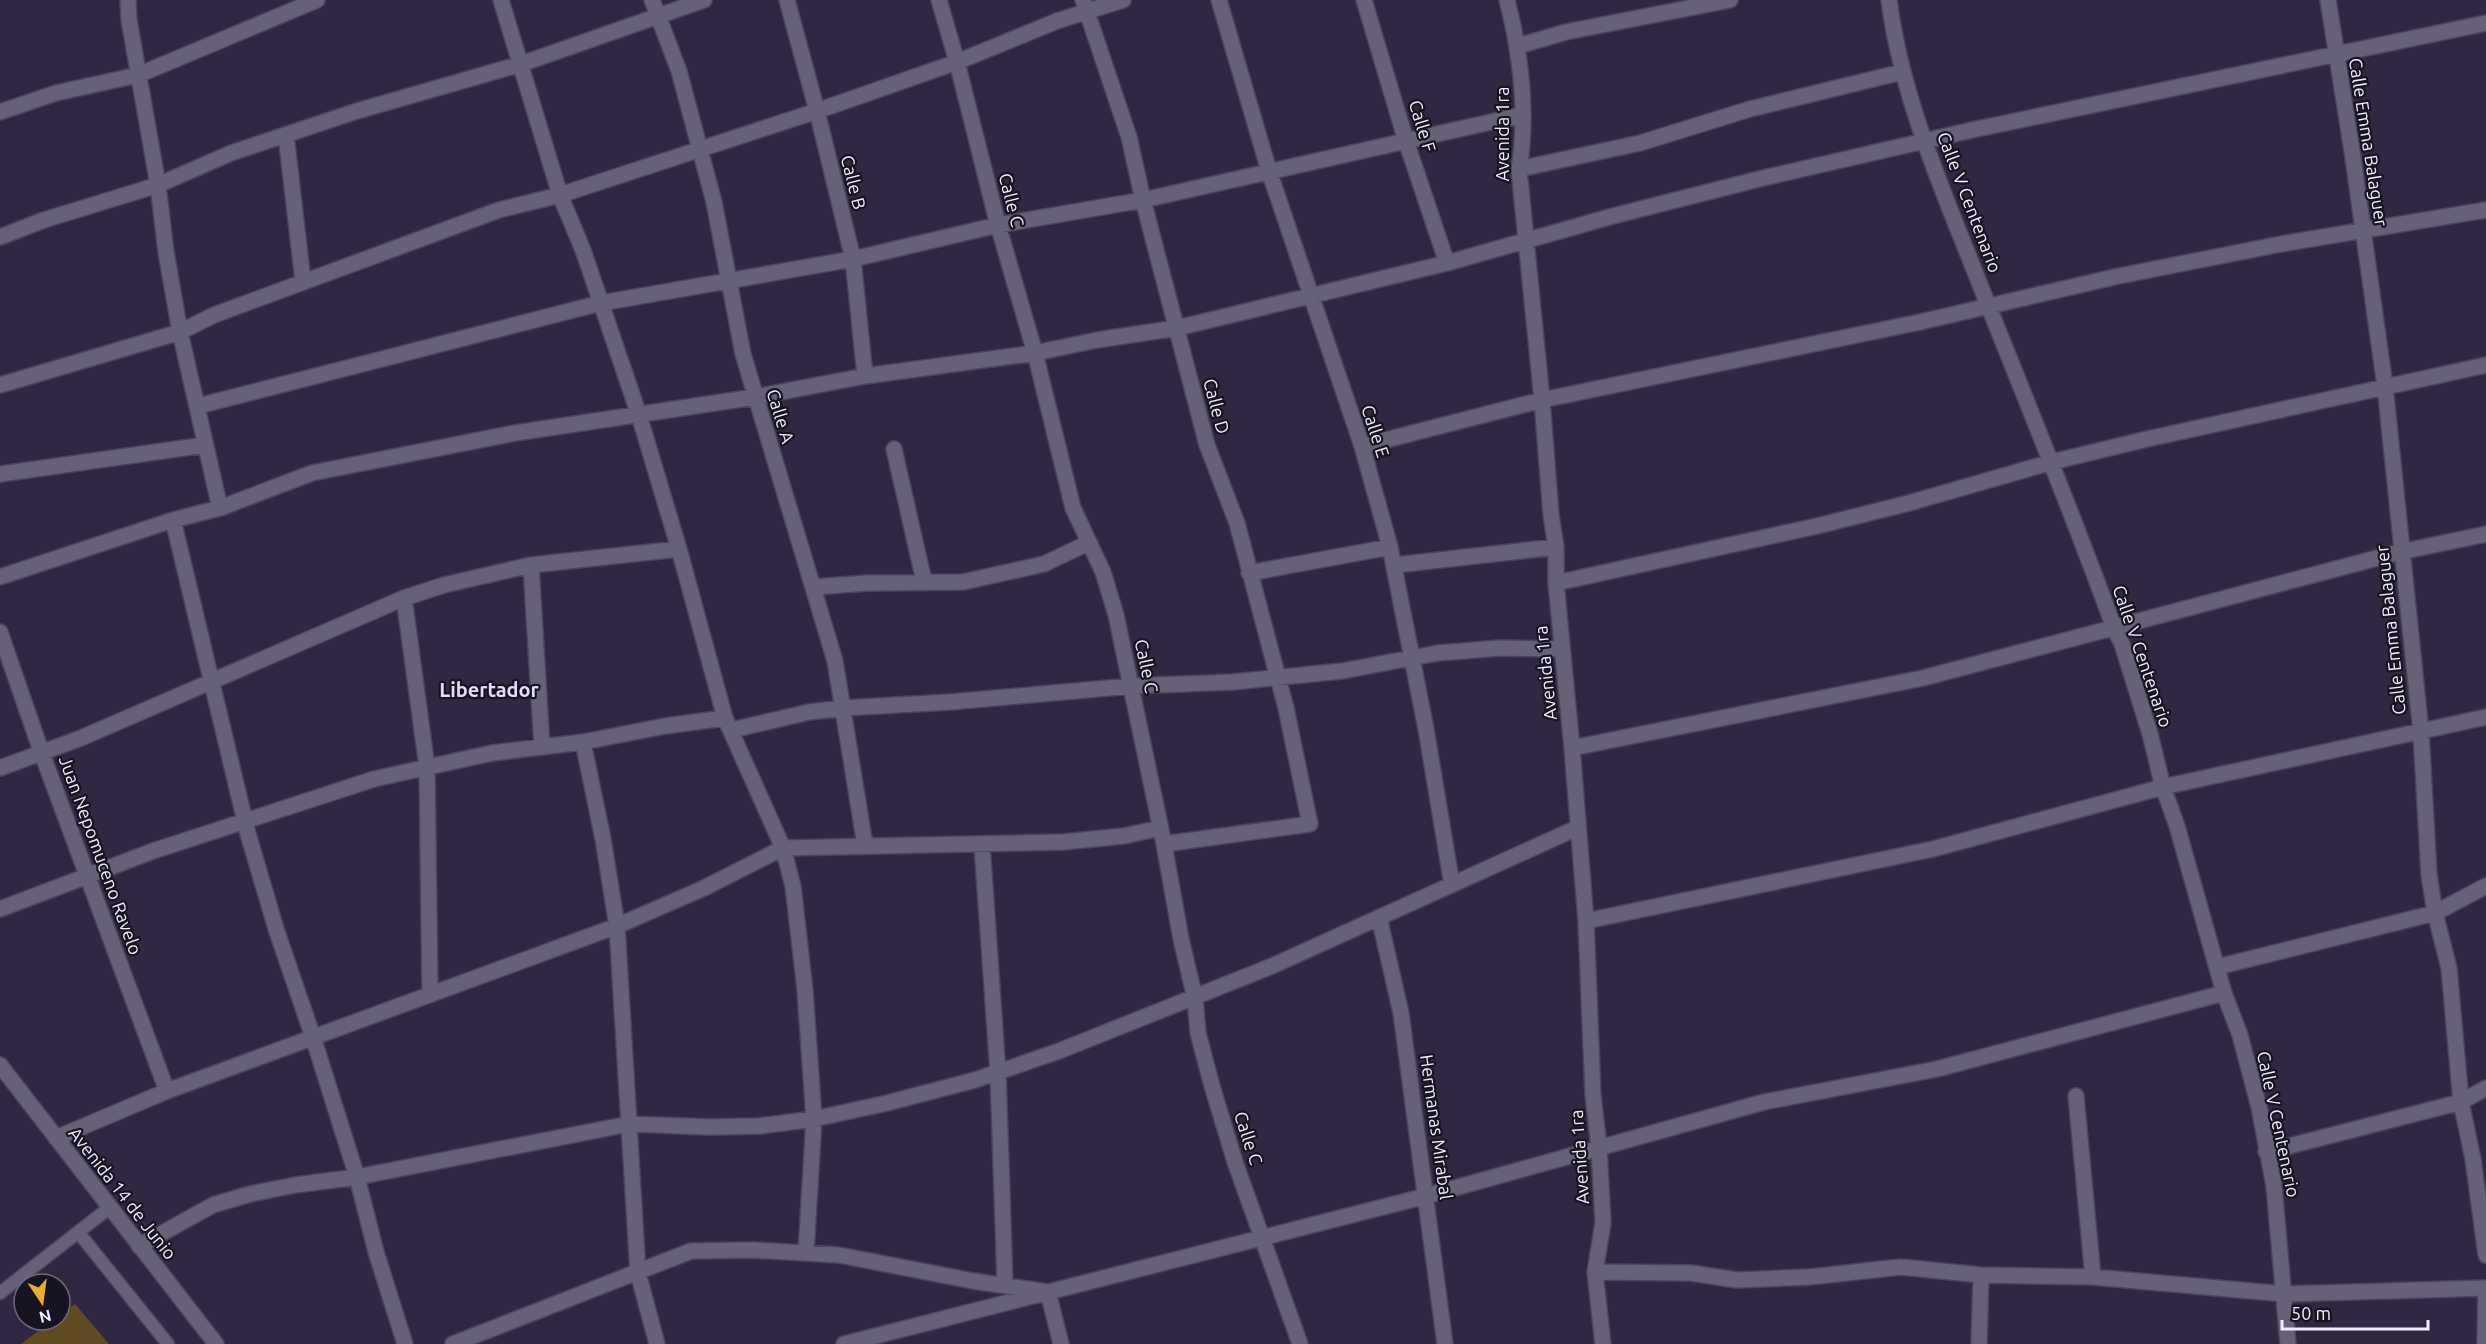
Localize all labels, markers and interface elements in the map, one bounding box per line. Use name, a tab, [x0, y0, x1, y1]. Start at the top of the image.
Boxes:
street label: Calle Emma Balaguer	[2346, 56, 2392, 228]
street label: Avenida 1ra	[1492, 87, 1512, 181]
street label: Calle F	[1406, 98, 1440, 154]
street label: Calle V Centenario	[1934, 129, 2006, 275]
street label: Calle B	[838, 153, 870, 211]
street label: Calle C	[996, 171, 1028, 229]
street label: Calle D	[1200, 376, 1234, 436]
street label: Calle A	[763, 387, 799, 446]
street label: Calle E	[1358, 402, 1394, 460]
street label: Calle Emma Balaguer	[2371, 544, 2409, 716]
street label: Calle V Centenario	[2109, 582, 2177, 730]
street label: Avenida 1ra	[1530, 625, 1560, 721]
street label: Calle C	[1132, 637, 1162, 695]
district label: Libertador	[439, 678, 540, 701]
street label: Juan Nepomuceno Ravelo	[56, 753, 146, 957]
street label: Calle V Centenario	[2254, 1049, 2304, 1199]
street label: Hermanas Mirabal	[1417, 1053, 1457, 1201]
street label: Calle C	[1231, 1109, 1267, 1167]
street label: Avenida 1ra	[1566, 1109, 1592, 1205]
street label: Avenida 14 de Junio	[65, 1123, 181, 1263]
north arrow	[12, 1272, 72, 1332]
scale bar	[2282, 1293, 2428, 1331]
text: 50 m	[2291, 1303, 2331, 1323]
text: N	[38, 1307, 53, 1327]

